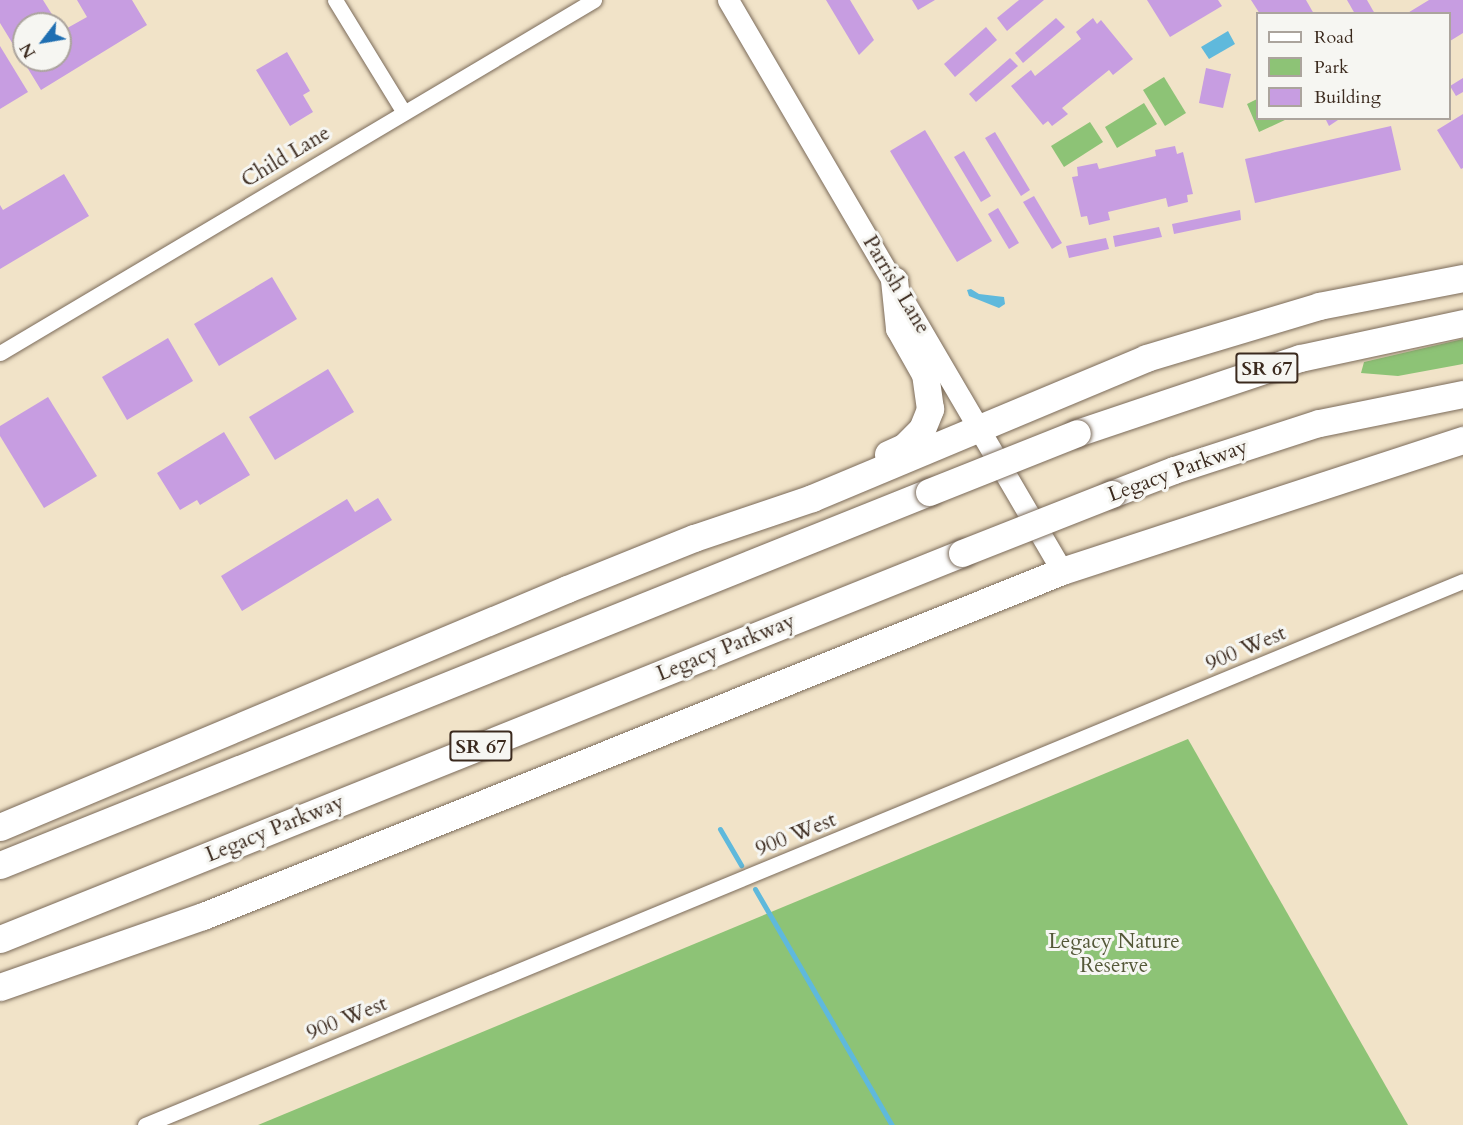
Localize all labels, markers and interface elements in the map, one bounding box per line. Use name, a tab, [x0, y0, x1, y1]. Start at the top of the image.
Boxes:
north arrow	[12, 12, 72, 72]
legend	[1256, 12, 1451, 120]
text: Road	[1314, 25, 1354, 50]
text: N	[15, 39, 41, 62]
text: Park	[1314, 55, 1349, 80]
text: Building	[1314, 85, 1381, 110]
street label: Child Lane	[237, 121, 335, 193]
street label: Parrish Lane	[857, 231, 935, 339]
road number: SR 67	[1234, 351, 1300, 385]
street label: Legacy Parkway	[1105, 434, 1251, 508]
street label: Legacy Parkway	[653, 609, 799, 687]
street label: 900 West	[1202, 621, 1290, 677]
road number: SR 67	[448, 729, 514, 763]
street label: Legacy Parkway	[202, 790, 348, 868]
street label: 900 West	[752, 808, 840, 862]
park label: Legacy Nature Reserve	[1048, 929, 1180, 979]
street label: 900 West	[303, 992, 391, 1046]

